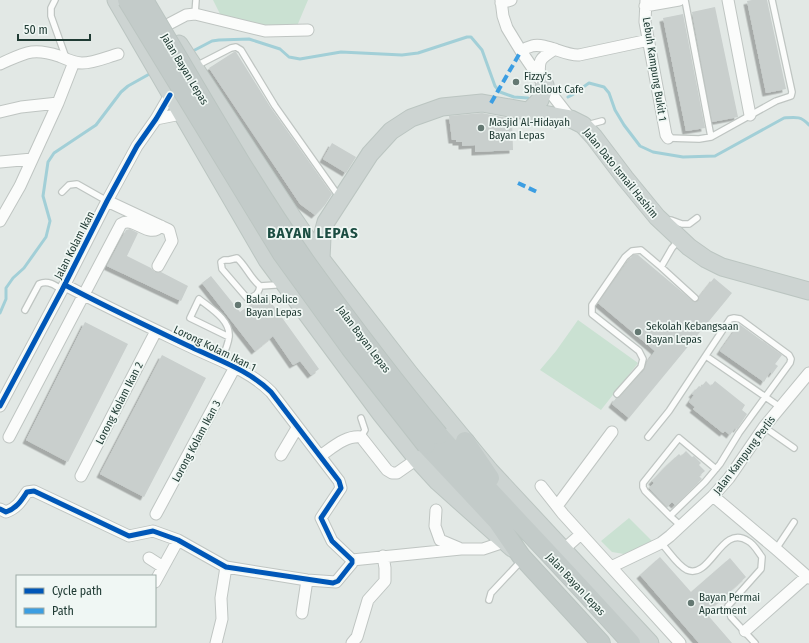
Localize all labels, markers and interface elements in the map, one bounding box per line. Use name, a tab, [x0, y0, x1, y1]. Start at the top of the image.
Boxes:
scale bar	[18, 16, 90, 42]
street label: Lebuh Kampung Bukit 1	[640, 16, 669, 122]
text: 50 m	[24, 23, 48, 37]
street label: Jalan Bayan Lepas	[158, 31, 211, 107]
place label: Fizzy's Shellout Cafe	[524, 70, 584, 96]
marker: Fizzy's Shellout Cafe	[511, 77, 521, 87]
place label: Masjid Al-Hidayah Bayan Lepas	[489, 116, 570, 142]
marker: Masjid Al-Hidayah Bayan Lepas	[476, 123, 486, 133]
street label: Jalan Dato Ismail Hashim	[580, 126, 661, 221]
street label: Jalan Kolam Ikan	[52, 209, 97, 281]
district label: BAYAN LEPAS	[267, 224, 359, 242]
place label: Balai Police Bayan Lepas	[246, 293, 302, 319]
marker: Balai Police Bayan Lepas	[233, 300, 243, 310]
street label: Jalan Bayan Lepas	[334, 303, 393, 376]
place label: Sekolah Kebangsaan Bayan Lepas	[646, 320, 739, 346]
street label: Lorong Kolam Ikan 1	[172, 323, 258, 374]
marker: Sekolah Kebangsaan Bayan Lepas	[633, 327, 643, 337]
street label: Lorong Kolam Ikan 2	[93, 360, 146, 446]
street label: Lorong Kolam Ikan 3	[169, 398, 223, 484]
street label: Jalan Kampung Perlis	[711, 413, 778, 497]
street label: Jalan Bayan Lepas	[543, 550, 608, 618]
legend	[16, 575, 156, 627]
text: Cycle path	[52, 584, 102, 598]
place label: Bayan Permai Apartment	[699, 591, 760, 617]
marker: Bayan Permai Apartment	[686, 598, 696, 608]
text: Path	[52, 604, 74, 618]

